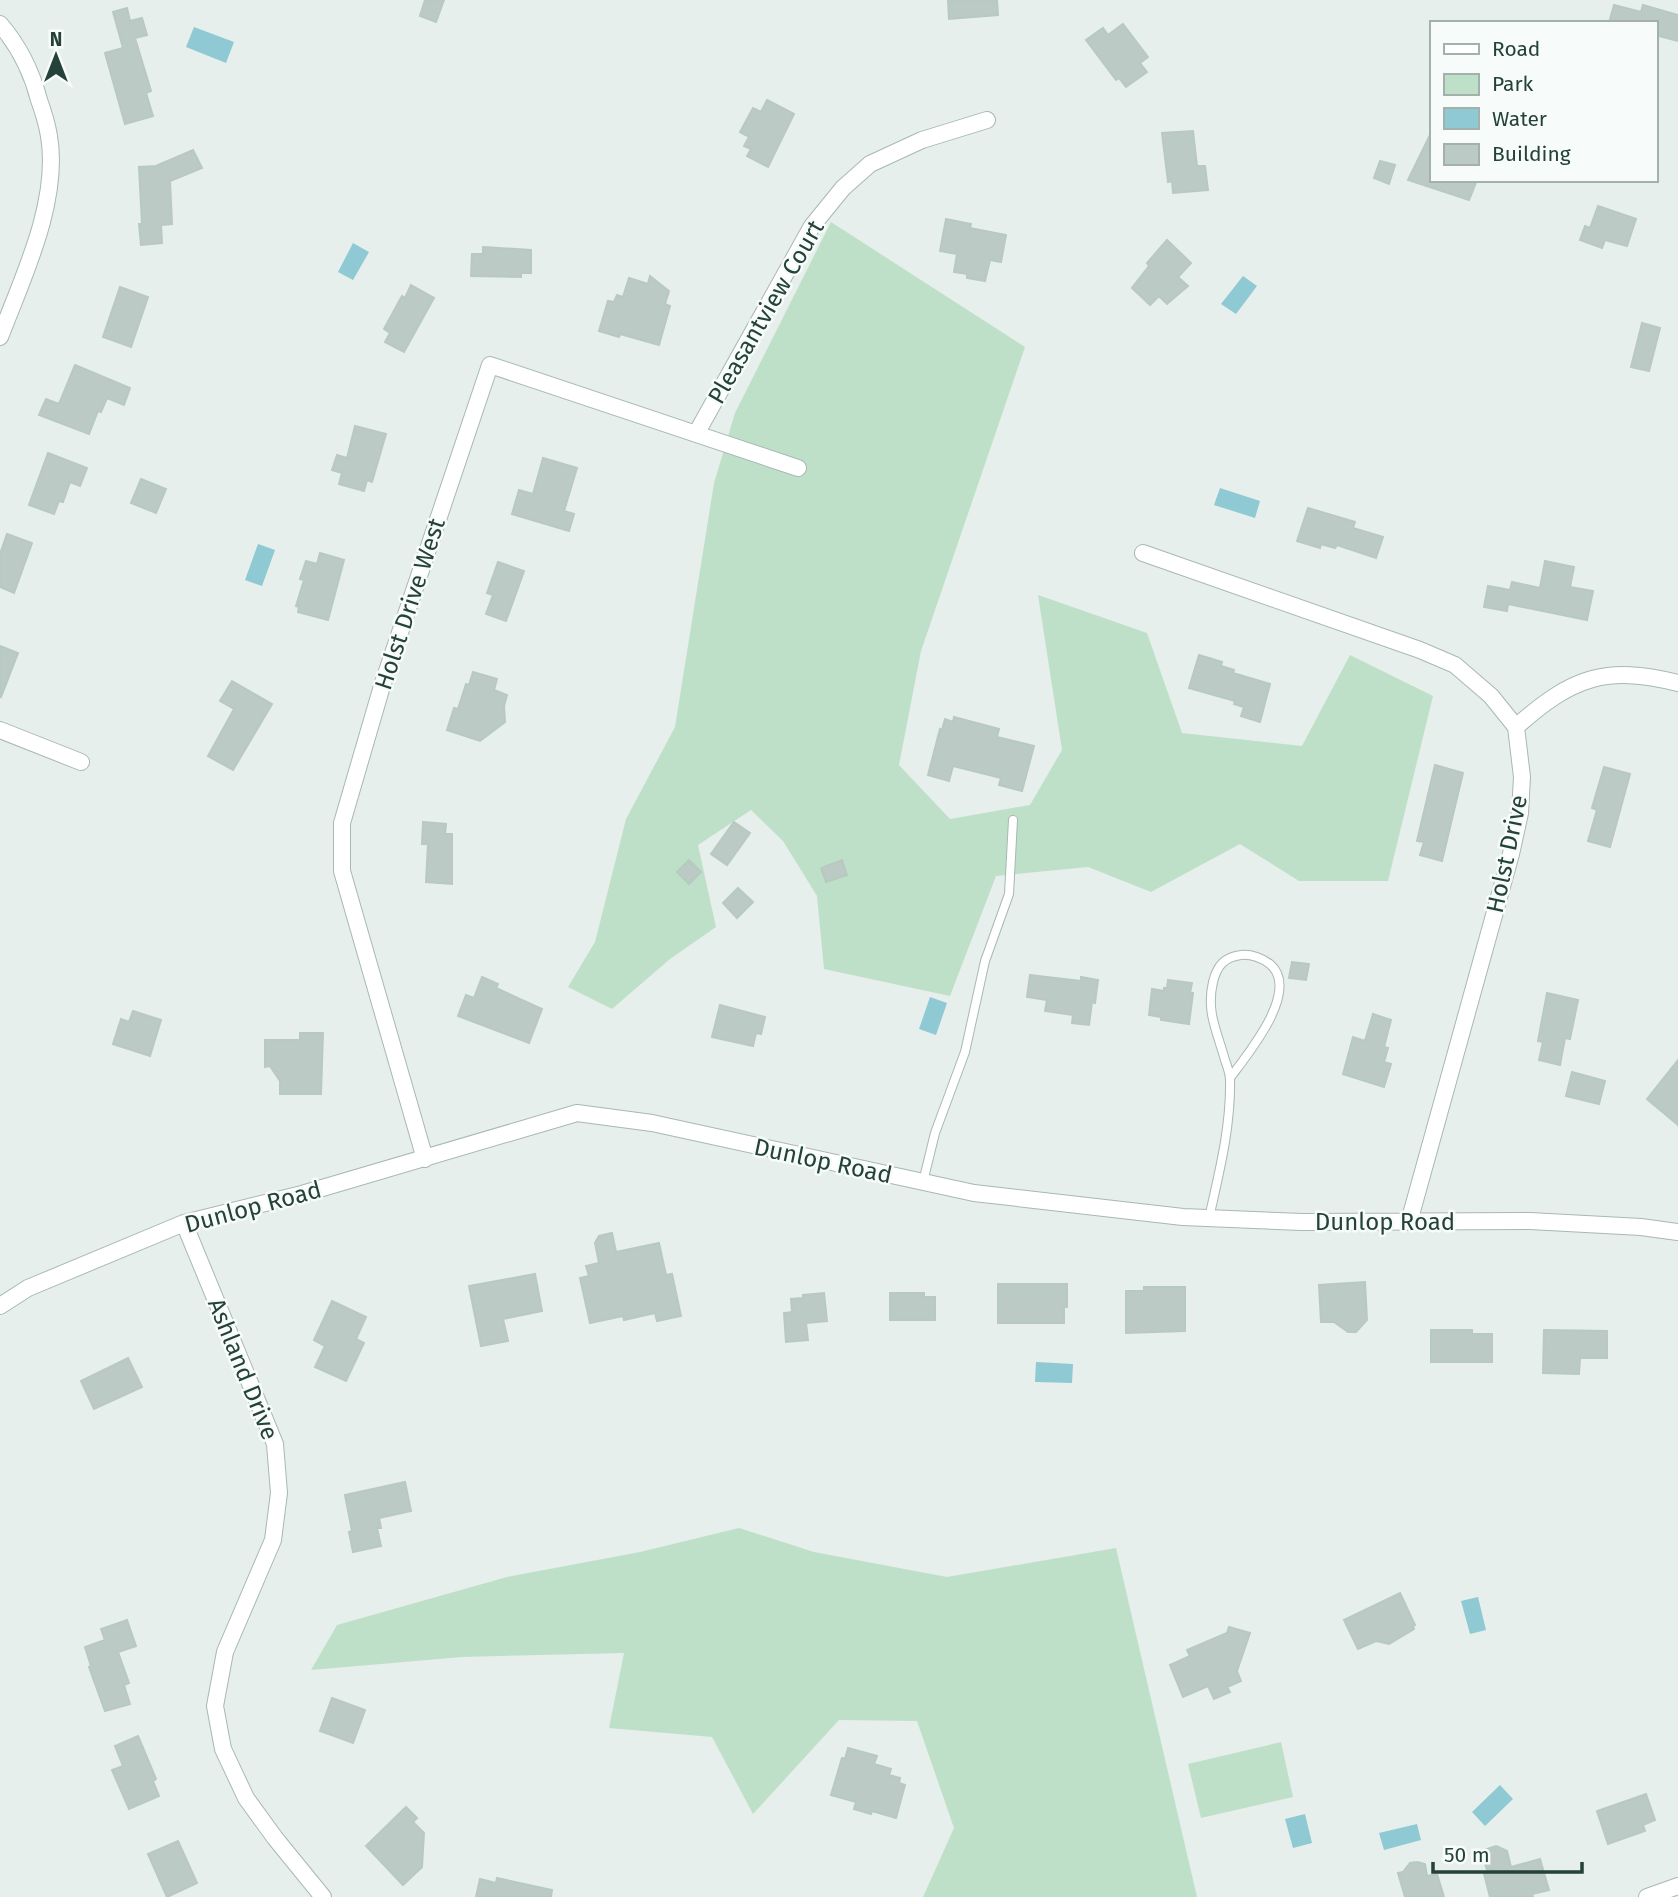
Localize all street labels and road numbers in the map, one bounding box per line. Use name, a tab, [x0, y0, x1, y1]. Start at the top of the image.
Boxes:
street label: Pleasantview Court	[702, 215, 830, 409]
street label: Holst Drive West	[369, 514, 451, 693]
street label: Holst Drive	[1481, 792, 1533, 916]
street label: Dunlop Road	[751, 1133, 895, 1189]
street label: Dunlop Road	[182, 1175, 324, 1239]
street label: Dunlop Road	[1315, 1208, 1455, 1236]
street label: Ashland Drive	[202, 1294, 284, 1444]

